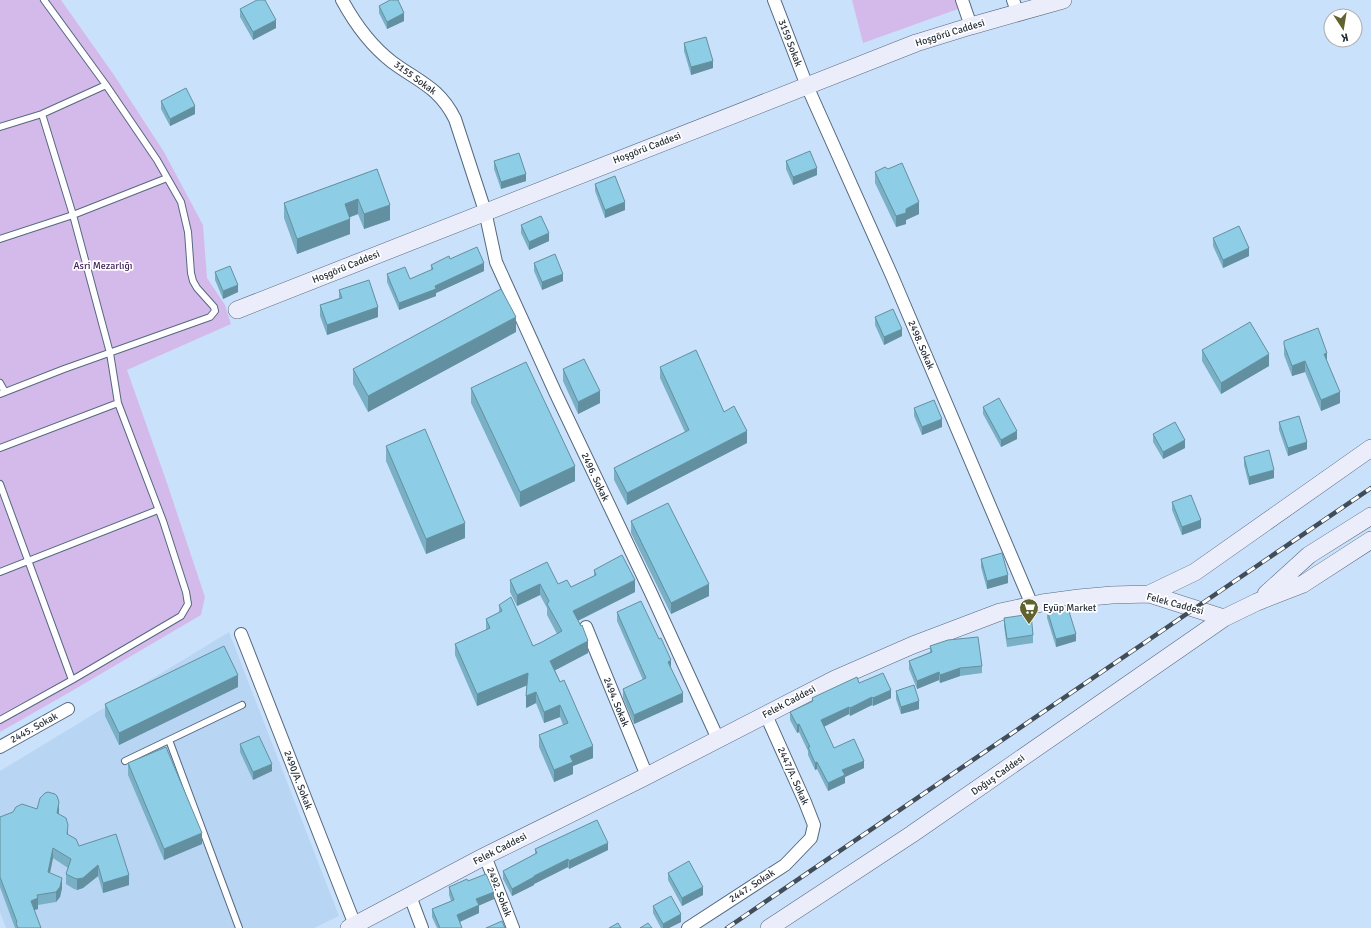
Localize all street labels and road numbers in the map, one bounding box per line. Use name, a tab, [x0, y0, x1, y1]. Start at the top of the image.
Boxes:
street label: Hoşgörü Caddesi	[914, 17, 986, 49]
street label: 3159 Sokak	[776, 18, 804, 68]
street label: 3155 Sokak	[391, 59, 439, 97]
street label: Hoşgörü Caddesi	[611, 130, 683, 166]
street label: Hoşgörü Caddesi	[310, 248, 382, 286]
street label: 2498. Sokak	[905, 319, 937, 371]
street label: 2496. Sokak	[579, 451, 611, 503]
street label: Felek Caddesi	[1145, 591, 1205, 617]
street label: 2494. Sokak	[601, 676, 631, 728]
street label: Felek Caddesi	[760, 683, 818, 721]
street label: 2445. Sokak	[8, 710, 60, 746]
street label: 2447/A. Sokak	[775, 745, 811, 807]
street label: 2490/A. Sokak	[281, 749, 315, 811]
street label: Doğuş Caddesi	[969, 752, 1027, 798]
street label: Felek Caddesi	[471, 830, 529, 868]
street label: 2492. Sokak	[484, 865, 514, 919]
street label: 2447. Sokak	[727, 867, 777, 905]

